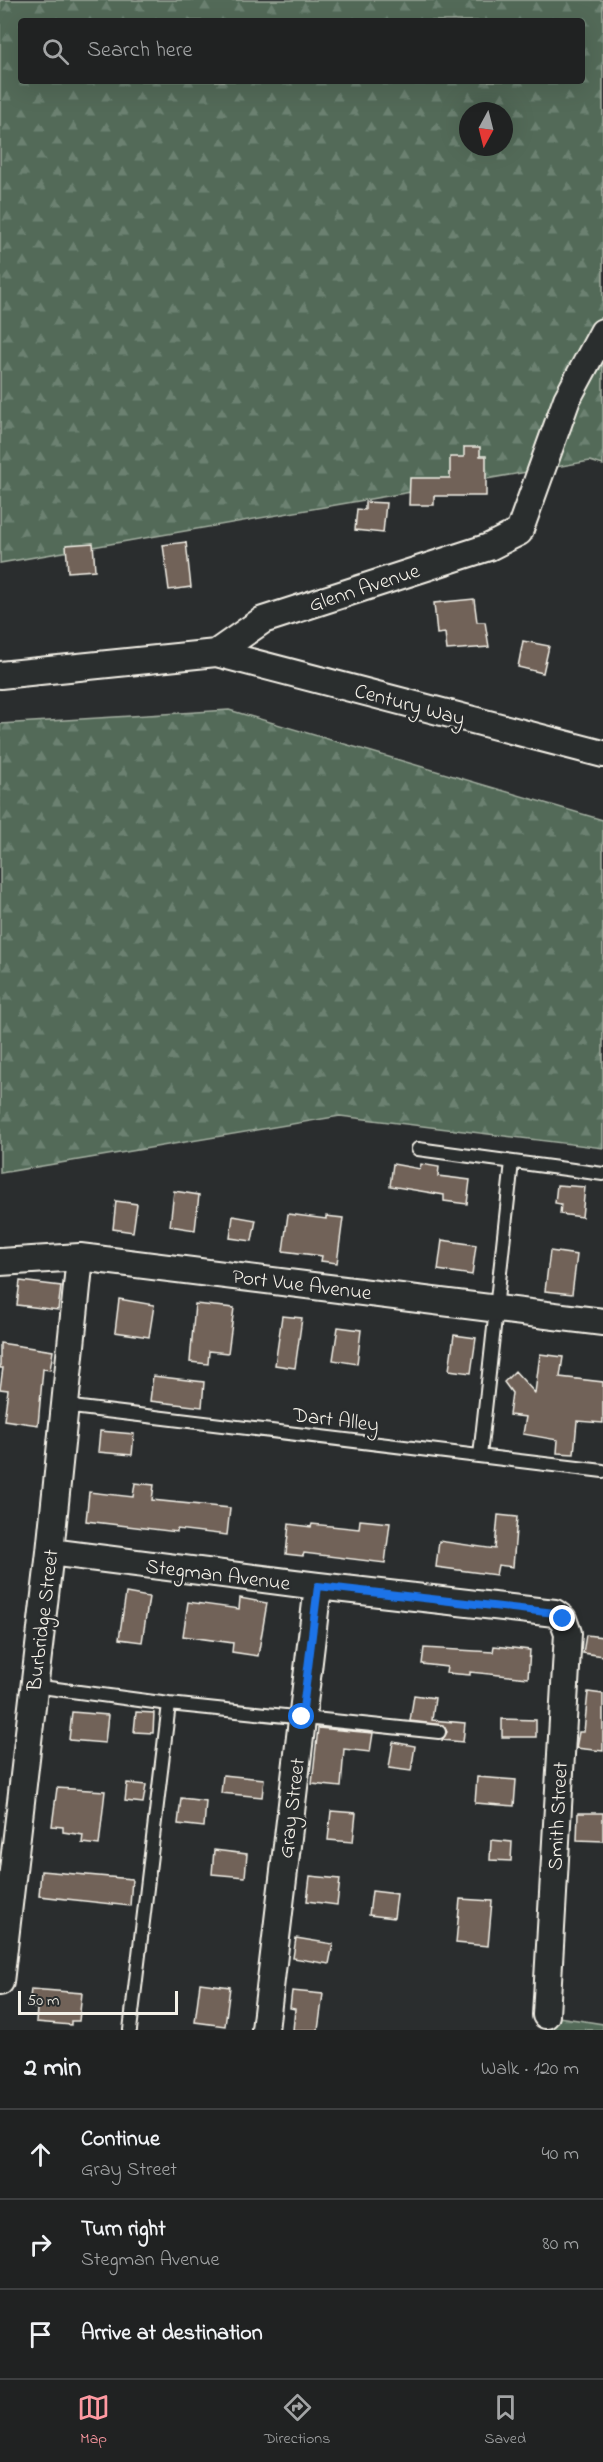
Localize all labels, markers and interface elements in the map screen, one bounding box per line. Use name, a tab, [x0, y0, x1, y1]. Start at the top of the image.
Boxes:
search box	[18, 18, 585, 84]
icon: search	[39, 35, 72, 68]
text: Search here	[87, 35, 192, 67]
north arrow	[459, 102, 513, 156]
street label: Glenn Avenue	[305, 557, 424, 621]
street label: Century Way	[350, 677, 468, 737]
street label: Port Vue Avenue	[230, 1263, 374, 1309]
street label: Dart Alley	[290, 1401, 381, 1443]
street label: Burbridge Street	[20, 1548, 70, 1694]
street label: Stegman Avenue	[144, 1552, 292, 1602]
route end	[549, 1605, 575, 1631]
route start	[288, 1703, 314, 1729]
street label: Gray Street	[272, 1756, 316, 1860]
street label: Smith Street	[541, 1761, 577, 1871]
scale bar	[18, 1988, 178, 2016]
text: 50 m	[27, 1989, 59, 2013]
text: 2 min	[24, 2050, 81, 2088]
text: Walk · 120 m	[481, 2055, 579, 2084]
text: Continue	[81, 2124, 160, 2156]
icon: ahead	[24, 2138, 57, 2171]
text: 40 m	[542, 2140, 579, 2169]
text: Gray Street	[81, 2156, 177, 2185]
text: Turn right	[81, 2214, 166, 2246]
icon: right	[24, 2228, 57, 2261]
text: 80 m	[542, 2230, 579, 2259]
text: Stegman Avenue	[81, 2246, 220, 2275]
icon: arrive	[24, 2318, 57, 2351]
text: Arrive at destination	[81, 2318, 263, 2350]
tab: Map	[77, 2391, 110, 2451]
tab: Directions	[264, 2391, 330, 2451]
tab: Saved	[484, 2391, 526, 2451]

